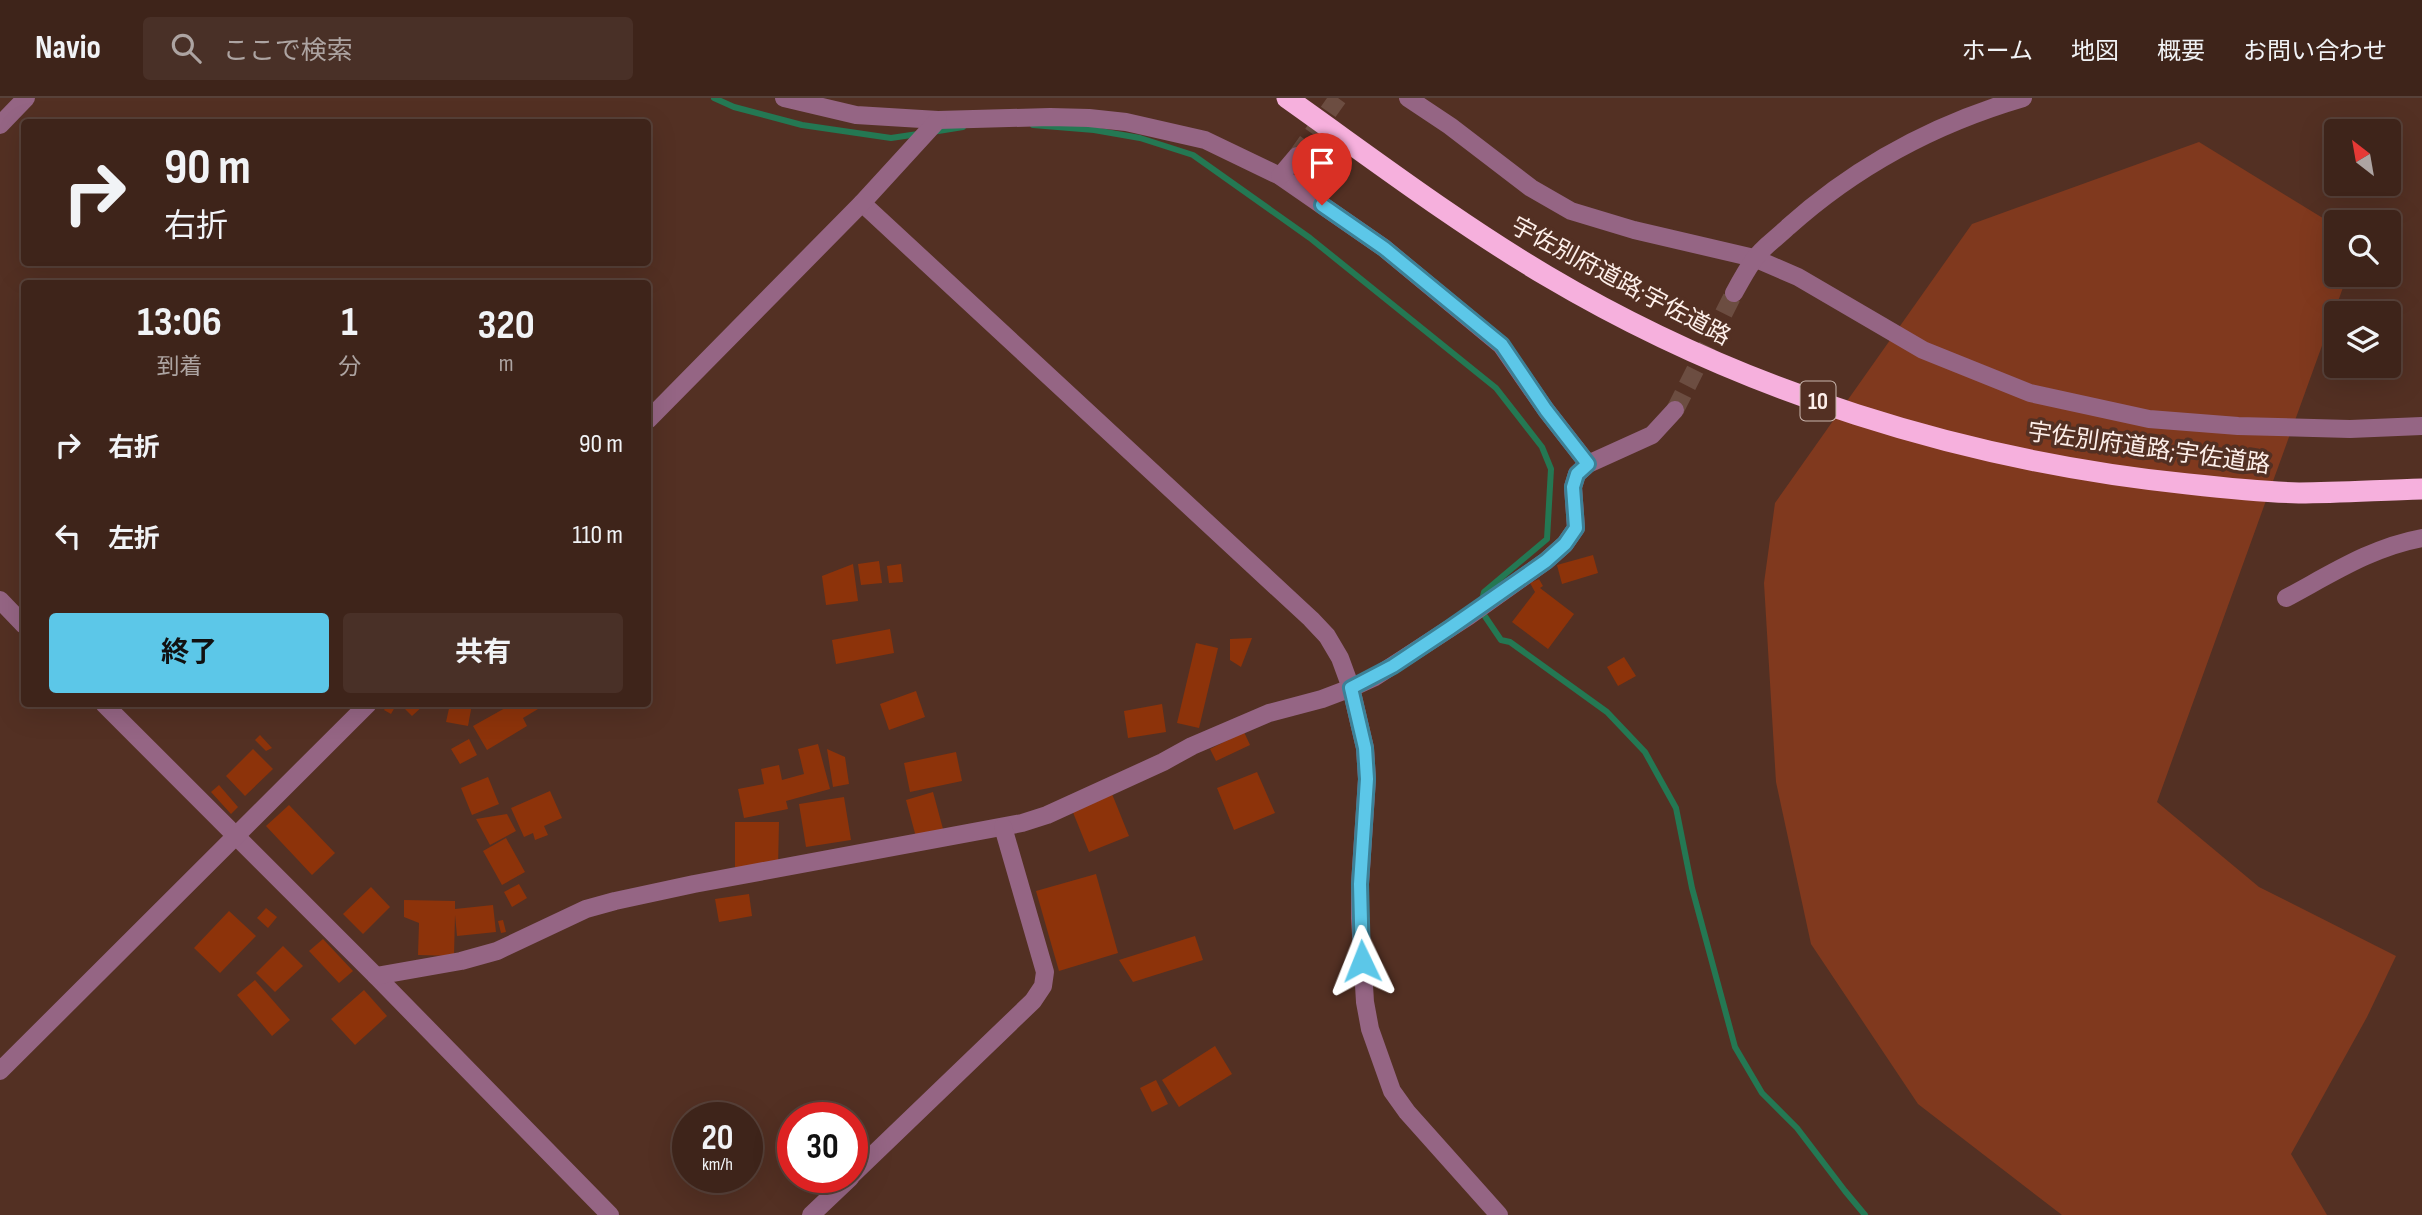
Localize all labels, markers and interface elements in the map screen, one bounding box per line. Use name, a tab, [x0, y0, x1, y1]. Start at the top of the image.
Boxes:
search box	[143, 17, 633, 80]
text: Navio	[35, 28, 101, 68]
icon: search	[167, 29, 205, 67]
text: ここで検索	[223, 36, 353, 67]
text: ホーム	[1962, 37, 2033, 66]
text: 地図	[2071, 37, 2119, 66]
text: 概要	[2157, 37, 2205, 66]
text: お問い合わせ	[2243, 37, 2387, 66]
north arrow	[2324, 119, 2401, 196]
map controls	[2324, 119, 2401, 378]
pin	[1292, 133, 1352, 205]
text: 90 m	[164, 139, 251, 198]
icon: arrive	[1303, 144, 1341, 182]
icon: right	[49, 147, 140, 238]
text: 右折	[164, 207, 228, 246]
button: search	[2324, 210, 2401, 287]
street label: 宇佐別府道路;宇佐道路	[1506, 211, 1736, 352]
text: 13:06	[137, 297, 222, 348]
text: 1	[341, 297, 358, 348]
text: 320	[477, 300, 535, 351]
button: layers	[2324, 301, 2401, 378]
text: m	[499, 350, 513, 378]
text: 到着	[157, 353, 203, 381]
text: 分	[338, 353, 361, 381]
road number: 10	[1800, 382, 1836, 420]
street label: 宇佐別府道路;宇佐道路	[2026, 417, 2272, 480]
icon: right	[49, 426, 87, 464]
text: 90 m	[579, 429, 623, 460]
text: 右折	[108, 433, 160, 464]
icon: left	[49, 517, 87, 555]
text: 110 m	[572, 520, 623, 551]
text: 左折	[108, 524, 160, 555]
button: 終了	[49, 613, 329, 693]
button: 共有	[343, 613, 623, 693]
position arrow	[1325, 924, 1399, 998]
speed limit sign: 30	[777, 1102, 868, 1193]
text: 20	[702, 1117, 734, 1160]
text: km/h	[702, 1154, 733, 1175]

